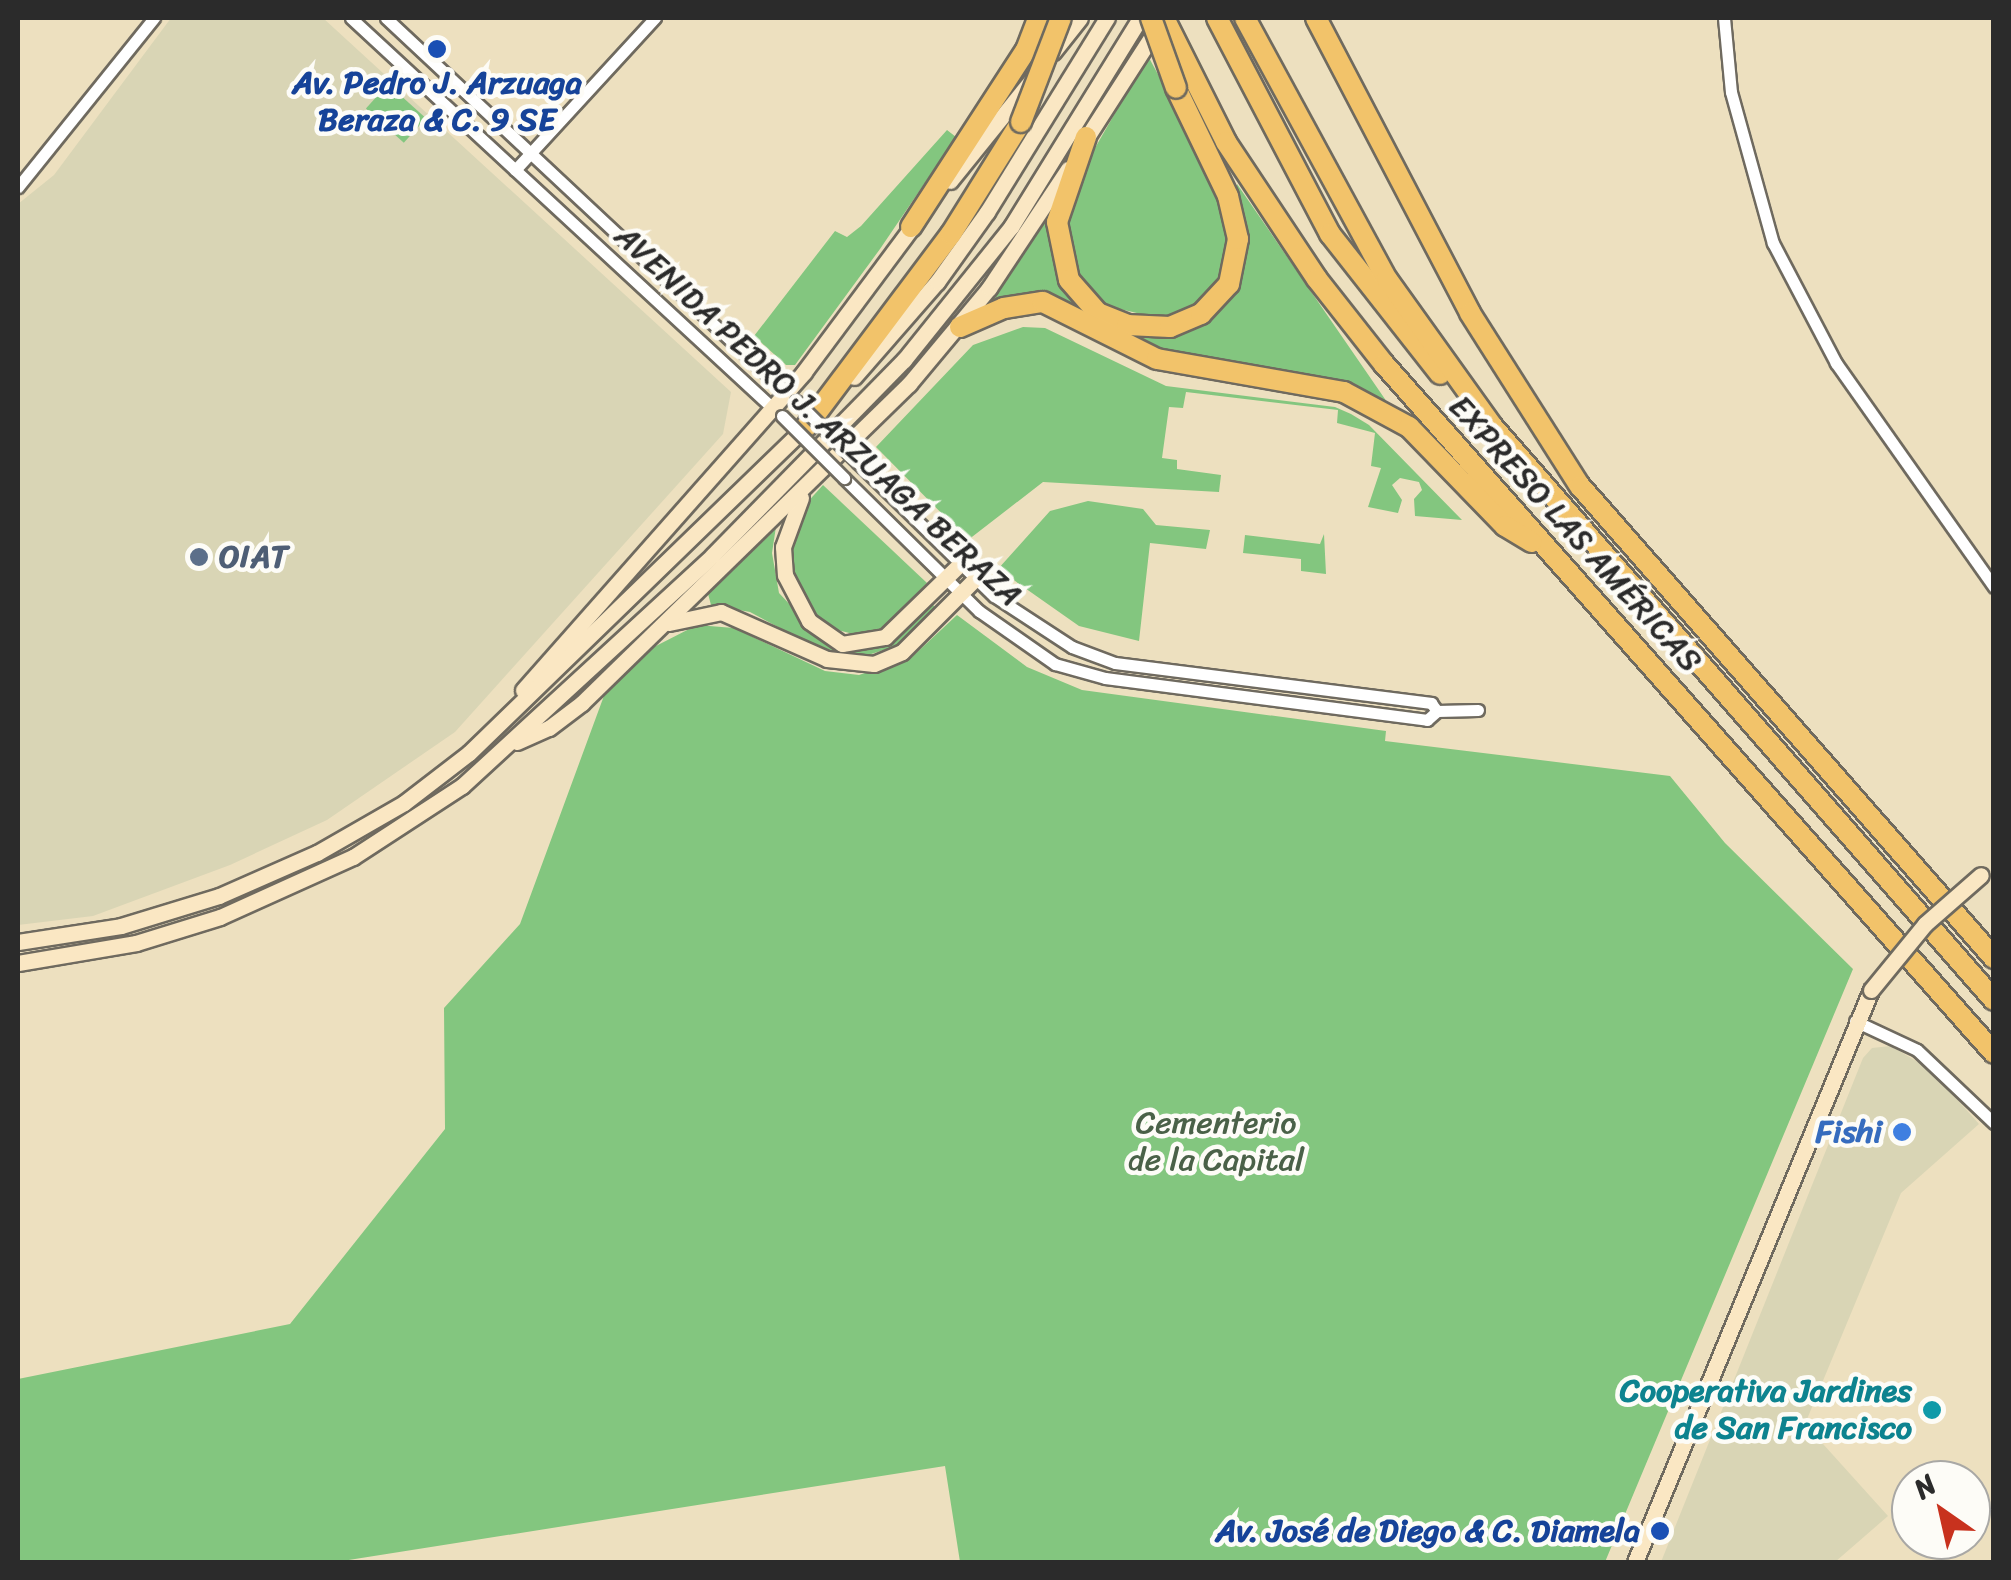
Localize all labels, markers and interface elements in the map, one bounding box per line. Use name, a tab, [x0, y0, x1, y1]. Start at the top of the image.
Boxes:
marker: Av. Pedro J. Arzuaga Beraza & C. 9 SE	[426, 38, 448, 60]
place label: Av. Pedro J. Arzuaga Beraza & C. 9 SE	[292, 65, 582, 140]
street label: AVENIDA PEDRO J. ARZUAGA BERAZA	[607, 218, 1029, 614]
street label: EXPRESO LAS AMÉRICAS	[1440, 387, 1710, 681]
place label: OIAT	[219, 538, 288, 576]
marker: OIAT	[188, 546, 210, 568]
park label: Cementerio de la Capital	[1128, 1105, 1304, 1180]
place label: Fishi	[1815, 1113, 1882, 1151]
marker: Fishi	[1891, 1121, 1913, 1143]
place label: Cooperativa Jardines de San Francisco	[1620, 1373, 1912, 1448]
marker: Cooperativa Jardines de San Francisco	[1921, 1399, 1943, 1421]
north arrow	[1891, 1460, 1991, 1560]
text: N	[1903, 1461, 1947, 1512]
place label: Av. José de Diego & C. Diamela	[1216, 1512, 1640, 1550]
marker: Av. José de Diego & C. Diamela	[1649, 1520, 1671, 1542]

